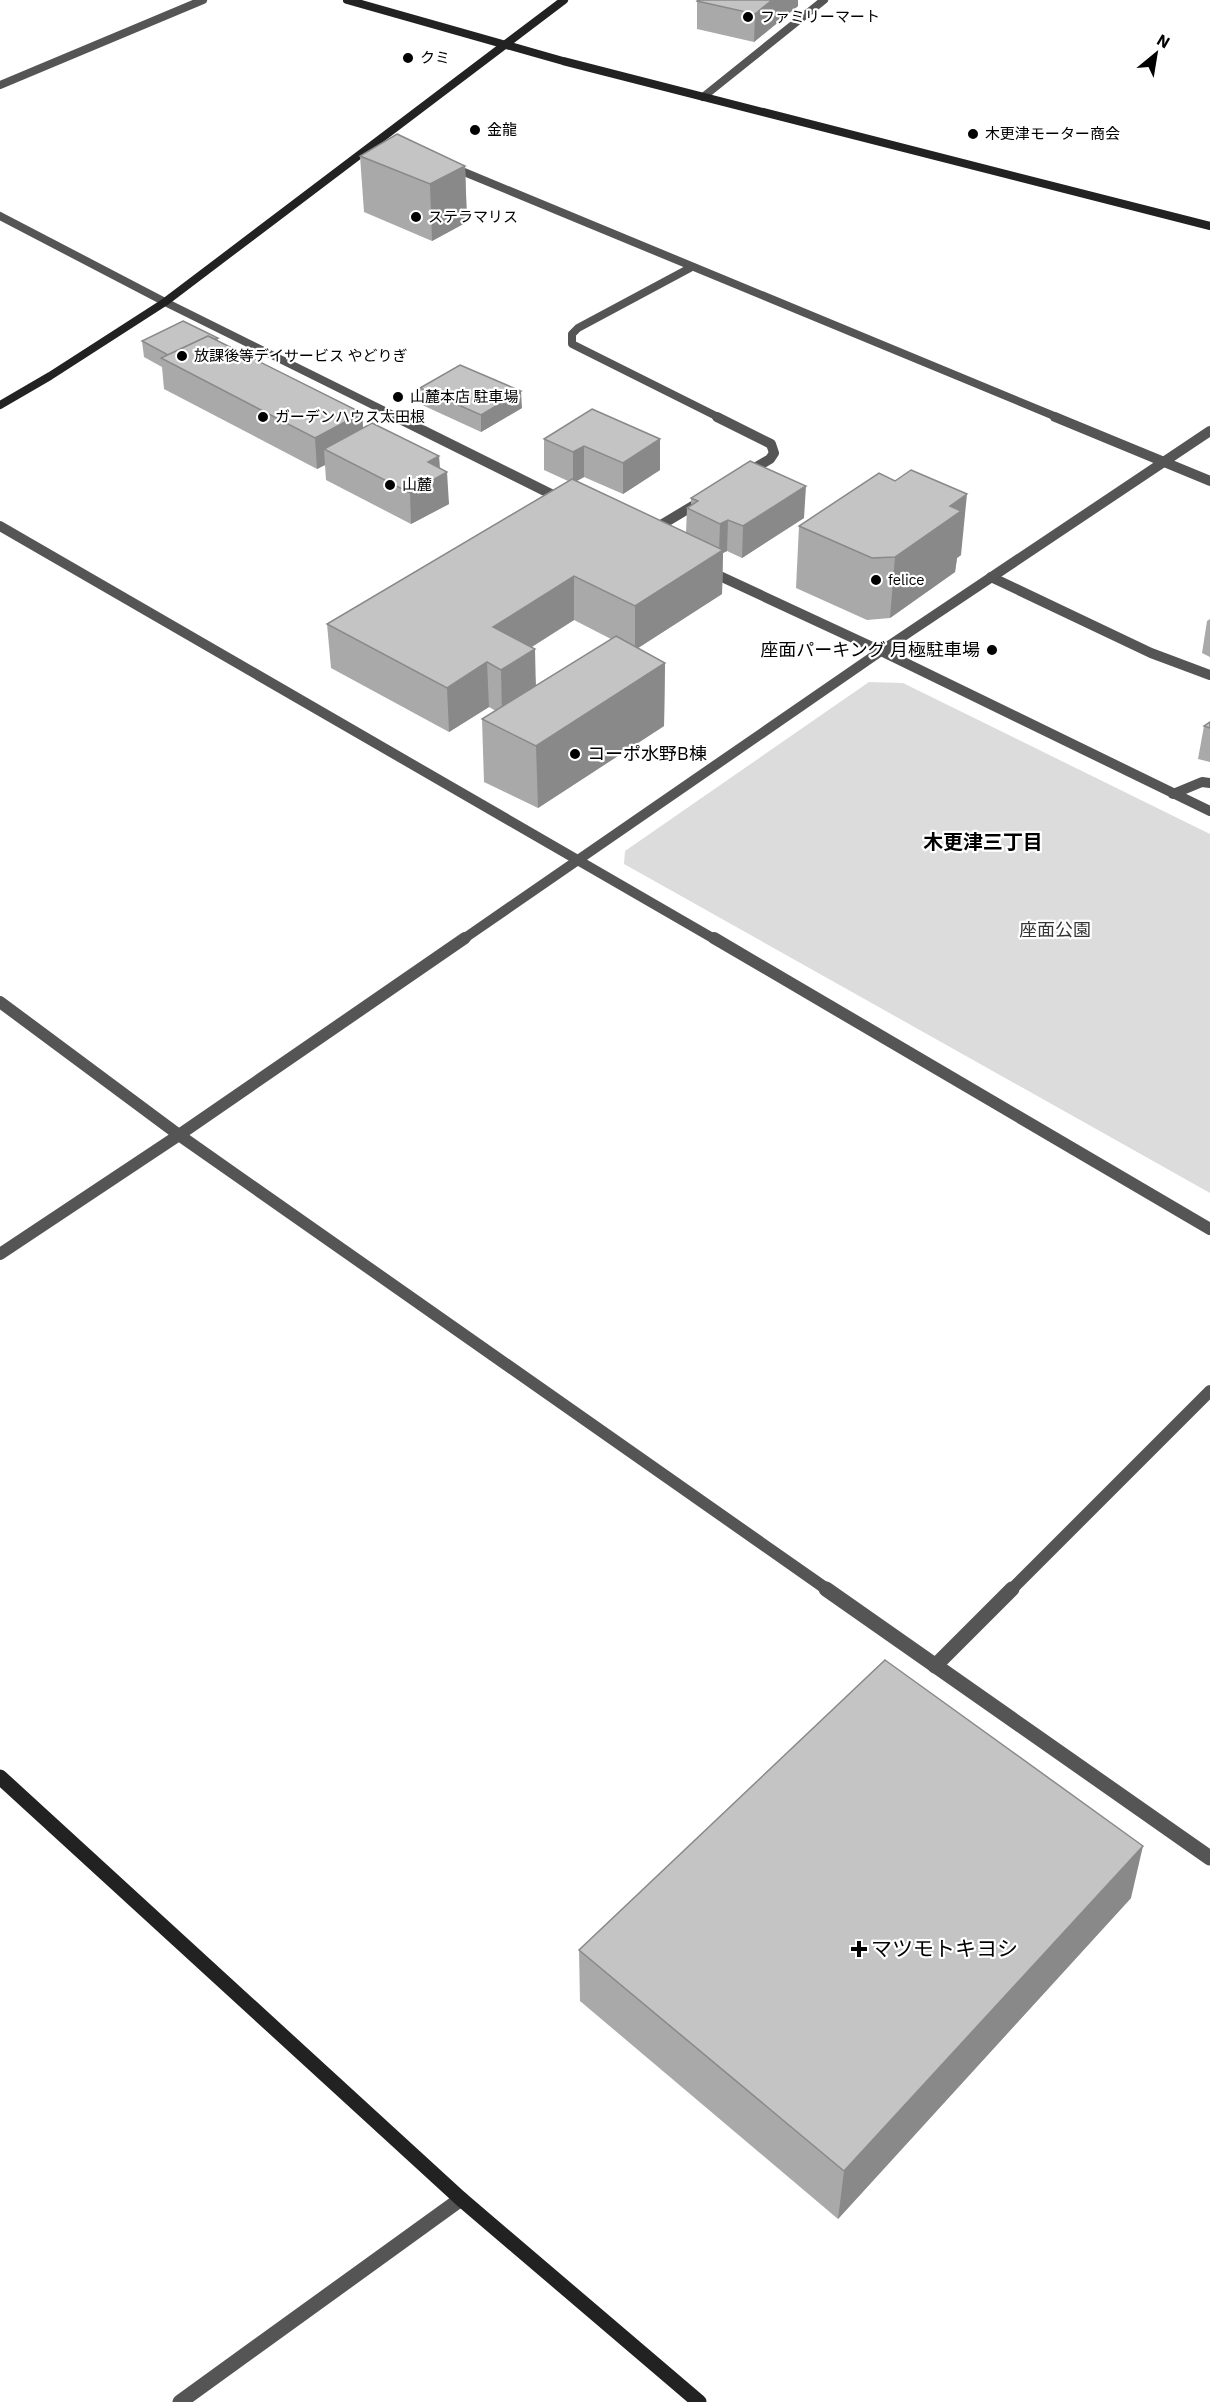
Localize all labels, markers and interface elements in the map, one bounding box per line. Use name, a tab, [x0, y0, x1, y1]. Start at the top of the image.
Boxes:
place label: ファミリーマート	[760, 7, 880, 26]
marker: ファミリーマート	[741, 10, 755, 24]
north arrow	[1126, 24, 1186, 84]
text: N	[1153, 29, 1174, 53]
place label: クミ	[420, 48, 450, 67]
marker: クミ	[401, 51, 415, 65]
place label: 金龍	[487, 120, 517, 139]
marker: 金龍	[468, 123, 482, 137]
place label: 木更津モーター商会	[985, 124, 1120, 143]
marker: 木更津モーター商会	[966, 127, 980, 141]
place label: ステラマリス	[428, 207, 518, 226]
marker: ステラマリス	[409, 210, 423, 224]
place label: 放課後等デイサービス やどりぎ	[194, 346, 408, 365]
marker: 放課後等デイサービス やどりぎ	[175, 349, 189, 363]
place label: 山麓本店 駐車場	[410, 387, 519, 406]
marker: 山麓本店 駐車場	[391, 390, 405, 404]
place label: ガーデンハウス太田根	[275, 407, 425, 426]
marker: ガーデンハウス太田根	[256, 410, 270, 424]
place label: 山麓	[402, 475, 432, 494]
marker: 山麓	[383, 478, 397, 492]
place label: felice	[888, 570, 925, 589]
marker: felice	[869, 573, 883, 587]
place label: 座面パーキング 月極駐車場	[760, 638, 980, 661]
marker: 座面パーキング 月極駐車場	[985, 643, 999, 657]
place label: コーポ水野B棟	[587, 742, 707, 765]
marker: コーポ水野B棟	[568, 747, 582, 761]
district label: 木更津三丁目	[923, 828, 1043, 855]
park label: 座面公園	[1019, 918, 1091, 941]
place label: マツモトキヨシ	[871, 1934, 1018, 1962]
marker: マツモトキヨシ	[852, 1942, 866, 1956]

